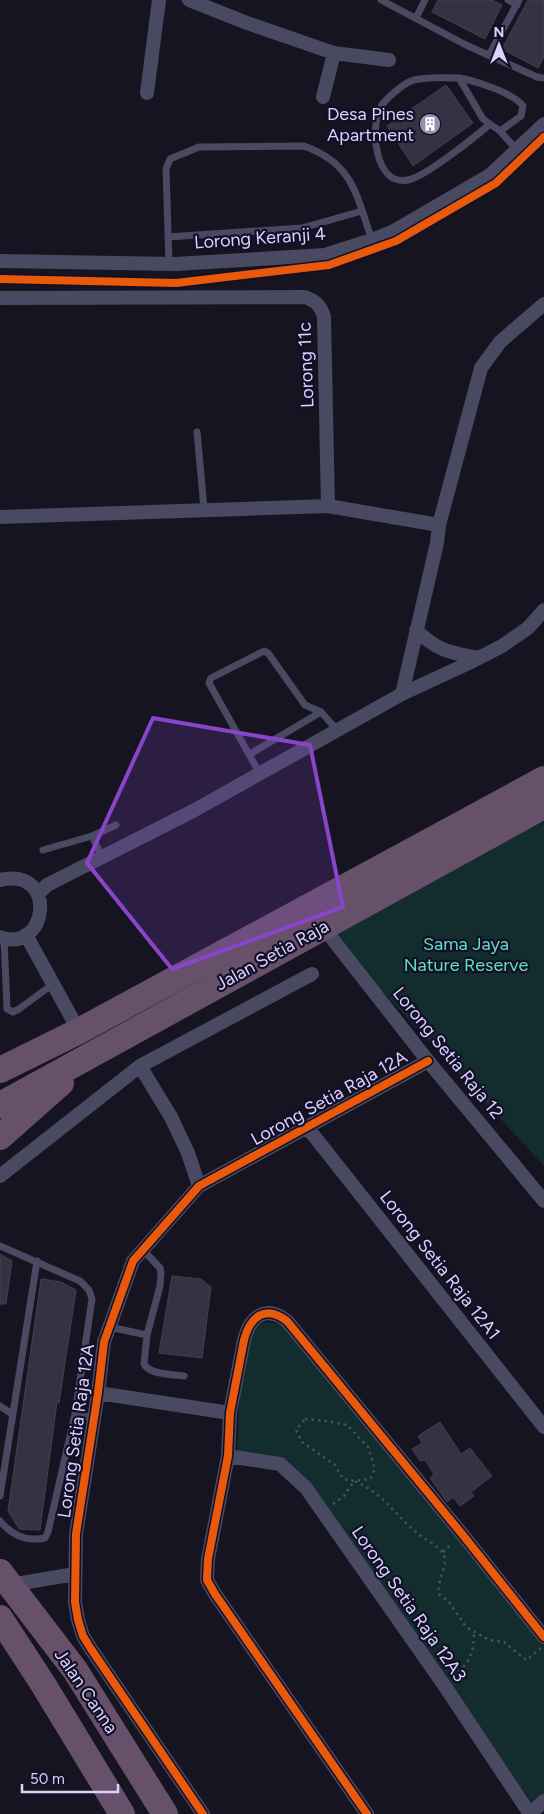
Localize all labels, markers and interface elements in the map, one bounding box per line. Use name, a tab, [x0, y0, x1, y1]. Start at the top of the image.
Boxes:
north arrow	[474, 20, 524, 70]
text: N	[494, 24, 504, 41]
place label: Desa Pines Apartment	[327, 103, 414, 146]
building icon: Desa Pines Apartment	[418, 112, 442, 136]
street label: Lorong Keranji 4	[193, 222, 327, 254]
street label: Lorong 11c	[293, 321, 318, 408]
street label: Jalan Setia Raja	[212, 915, 332, 995]
park label: Sama Jaya Nature Reserve	[404, 933, 529, 976]
street label: Lorong Setia Raja 12	[388, 983, 508, 1123]
street label: Lorong Setia Raja 12A	[247, 1046, 411, 1150]
street label: Lorong Setia Raja 12A1	[375, 1186, 505, 1344]
street label: Lorong Setia Raja 12A	[53, 1343, 99, 1519]
street label: Lorong Setia Raja 12A3	[347, 1522, 471, 1686]
street label: Jalan Canna	[50, 1644, 122, 1738]
scale bar	[22, 1762, 119, 1794]
text: 50 m	[30, 1770, 65, 1788]

